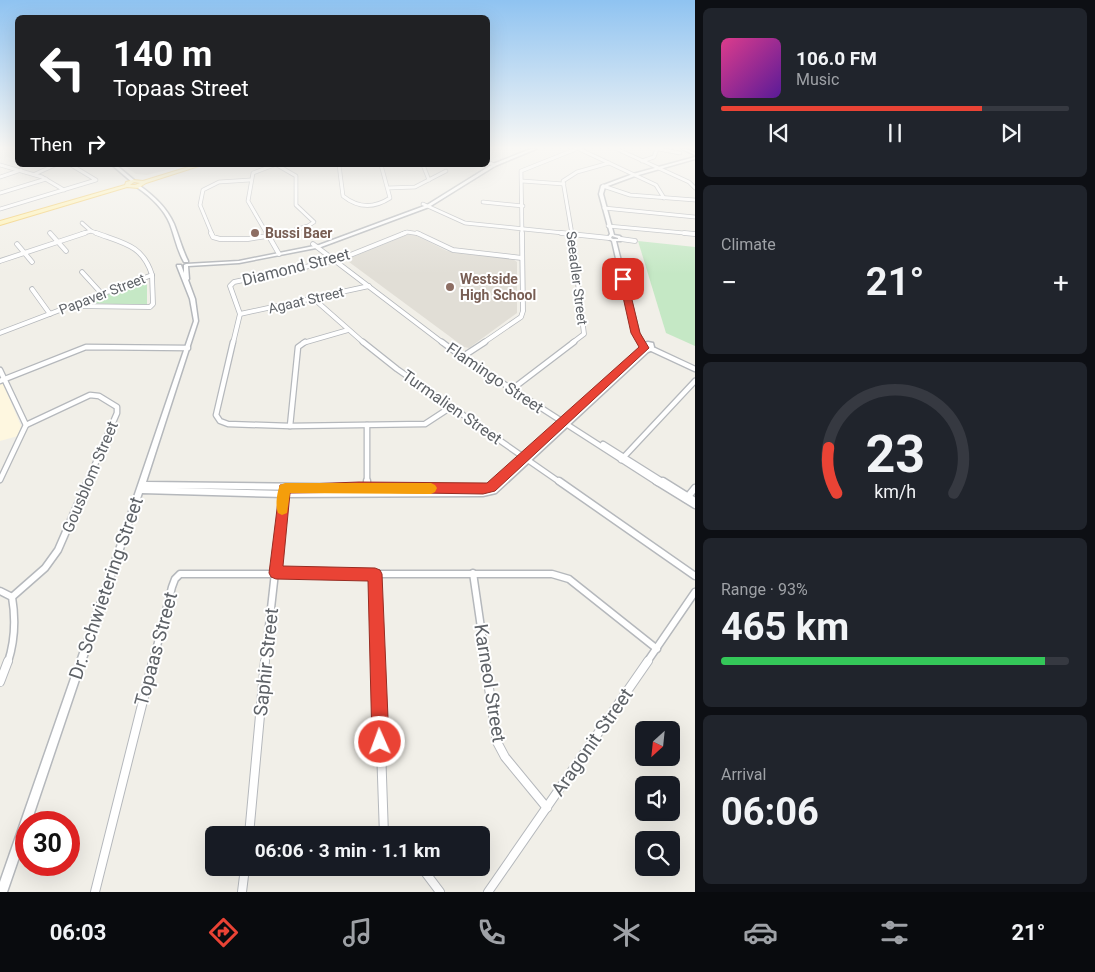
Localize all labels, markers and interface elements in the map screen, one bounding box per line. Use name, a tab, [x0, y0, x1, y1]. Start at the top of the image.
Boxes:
text: 140 m	[113, 34, 212, 75]
icon: left	[30, 35, 95, 100]
text: 106.0 FM	[796, 47, 877, 70]
text: Music	[796, 70, 839, 89]
text: Topaas Street	[113, 76, 249, 101]
icon: previous	[765, 119, 793, 147]
icon: pause	[881, 119, 909, 147]
icon: next	[997, 119, 1025, 147]
icon: right	[82, 130, 110, 158]
text: Then	[30, 133, 72, 156]
place label: Bussi Baer	[265, 225, 332, 241]
marker: Bussi Baer	[249, 227, 261, 239]
street label: Seeadler Street	[563, 230, 591, 326]
text: Climate	[721, 235, 776, 254]
street label: Diamond Street	[240, 244, 352, 290]
pin	[602, 258, 644, 300]
text: 21°	[866, 260, 924, 304]
icon: arrive	[609, 265, 637, 293]
text: −	[721, 266, 737, 299]
text: +	[1053, 266, 1069, 299]
street label: Papaver Street	[57, 270, 148, 318]
place label: Westside High School	[460, 271, 536, 303]
marker: Westside High School	[444, 281, 456, 293]
street label: Agaat Street	[267, 283, 346, 316]
street label: Flamingo Street	[443, 339, 547, 417]
street label: Turmalien Street	[399, 366, 505, 448]
street label: Gousblom Street	[58, 418, 122, 536]
text: 23	[865, 424, 925, 485]
text: km/h	[874, 481, 916, 502]
street label: Dr. Schwietering Street	[64, 494, 148, 682]
text: Range · 93%	[721, 580, 808, 599]
street label: Topaas Street	[130, 589, 182, 709]
text: 465 km	[721, 605, 849, 649]
street label: Saphir Street	[249, 607, 283, 717]
street label: Karneol Street	[469, 622, 511, 744]
street label: Aragonit Street	[546, 684, 638, 800]
position arrow	[353, 715, 405, 767]
north arrow	[635, 721, 680, 766]
map controls	[635, 721, 680, 876]
text: Arrival	[721, 765, 766, 784]
button: sound	[635, 776, 680, 821]
text: 06:06	[721, 790, 819, 834]
speed limit sign: 30	[15, 811, 80, 876]
button: search	[635, 831, 680, 876]
text: 06:06 · 3 min · 1.1 km	[255, 839, 440, 862]
icon: directions	[206, 915, 241, 950]
icon: music	[340, 915, 375, 950]
icon: phone	[474, 915, 509, 950]
icon: climate	[609, 915, 644, 950]
icon: car	[743, 915, 778, 950]
icon: filters	[877, 915, 912, 950]
text: 06:03	[50, 920, 106, 945]
text: 21°	[1011, 920, 1045, 945]

